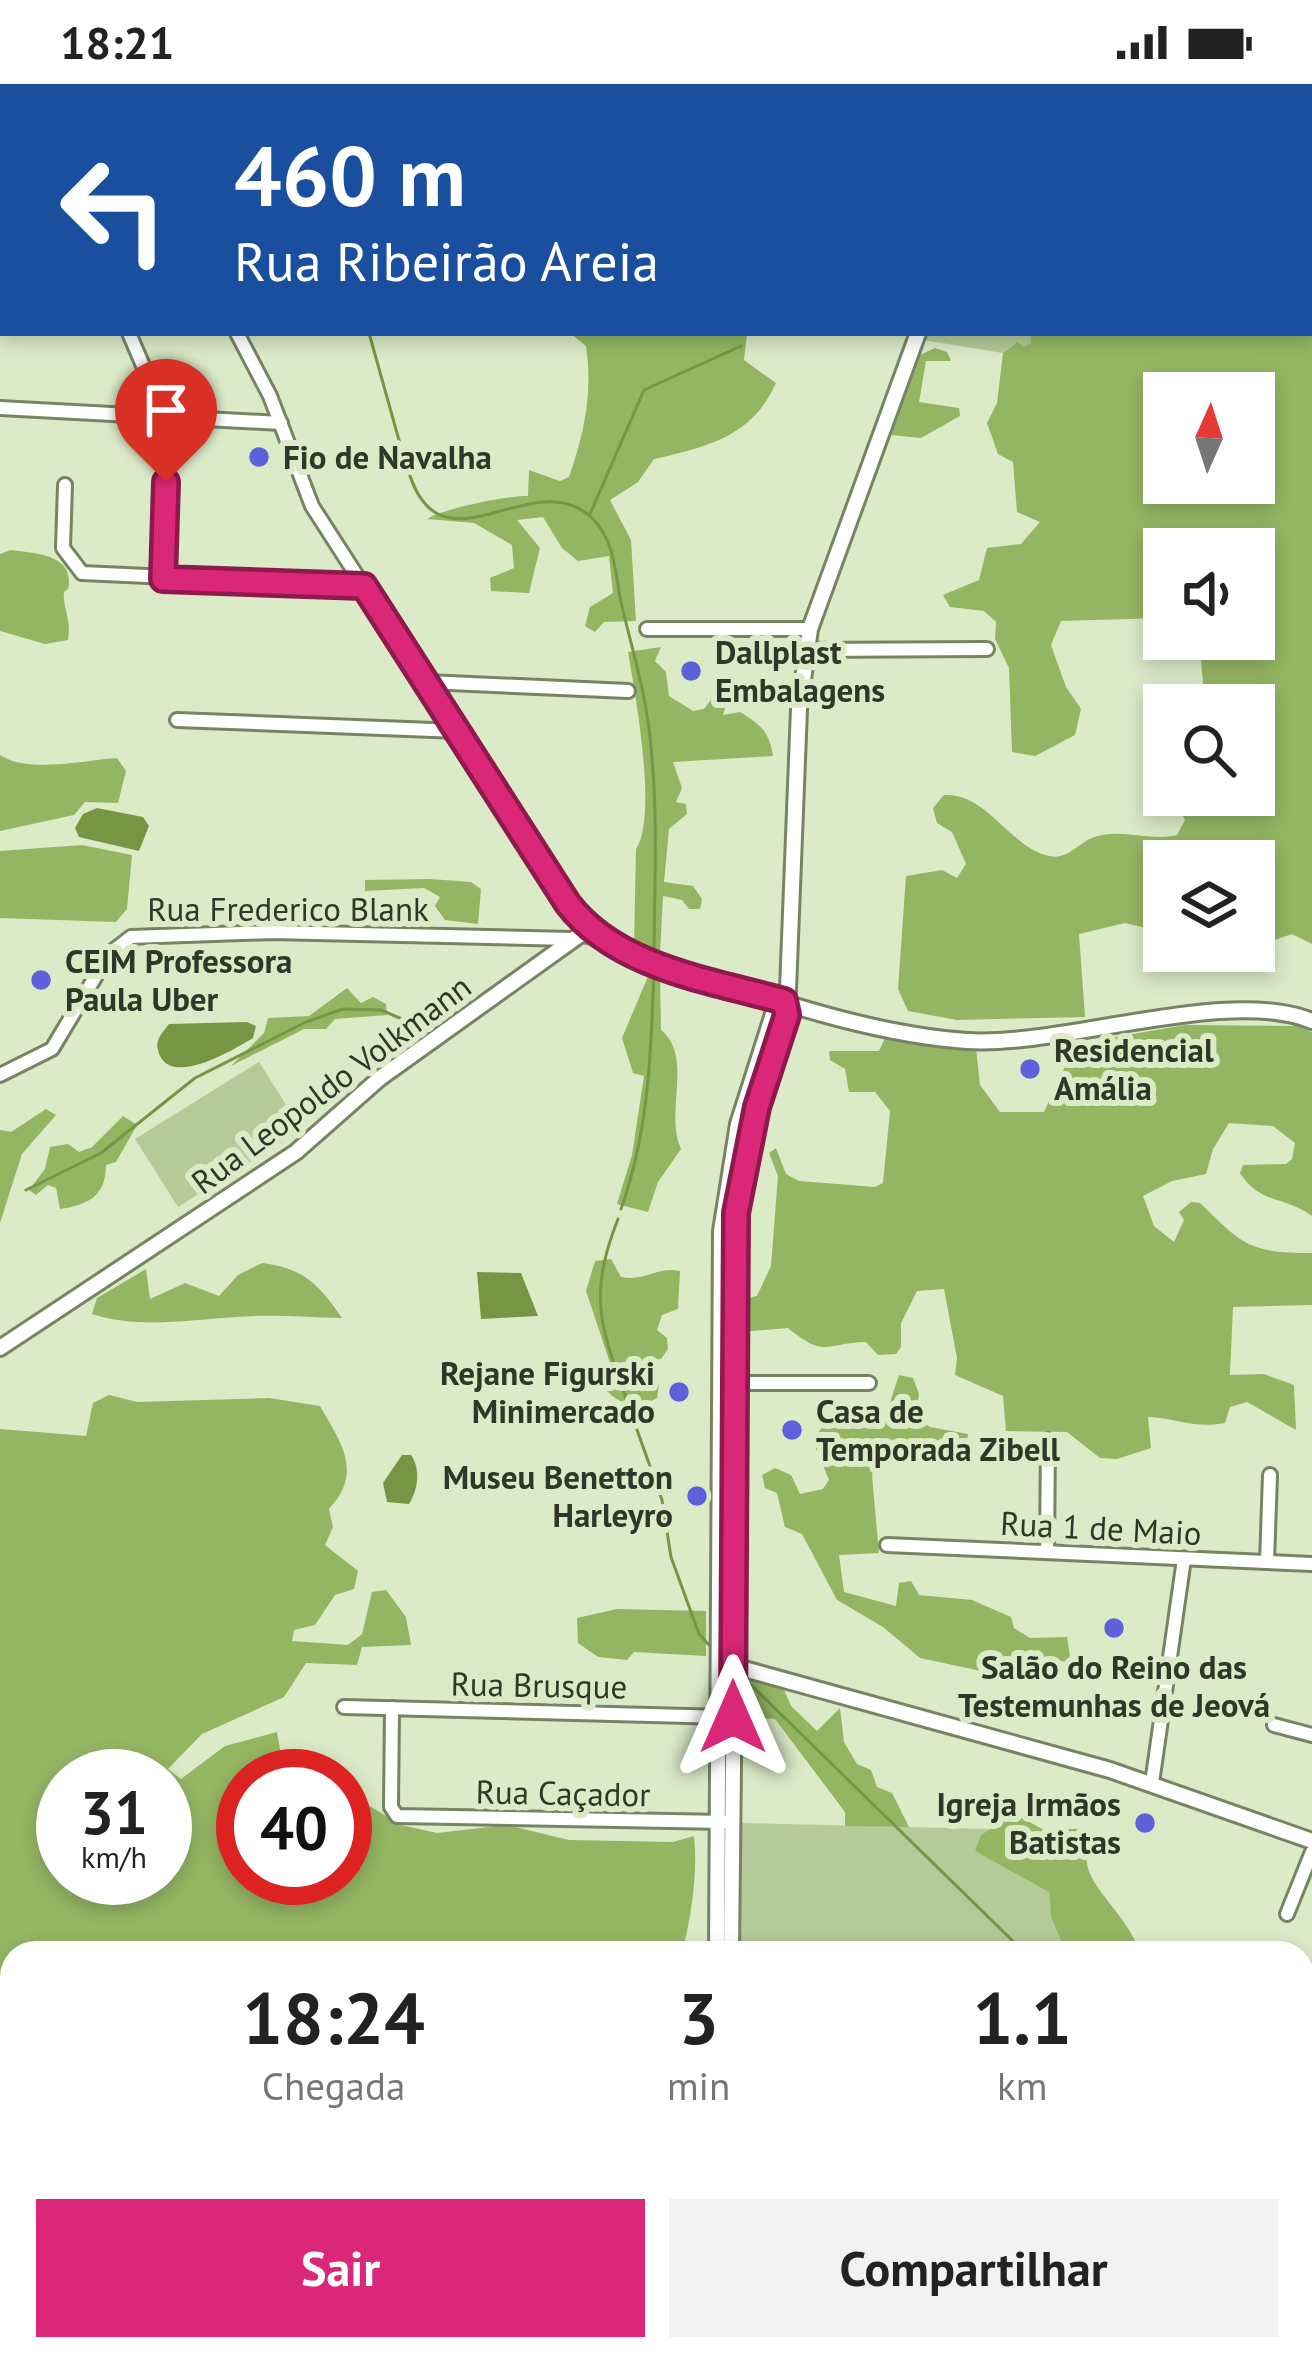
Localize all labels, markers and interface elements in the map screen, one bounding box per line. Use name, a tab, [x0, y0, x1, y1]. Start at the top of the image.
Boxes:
text: 18:21	[60, 13, 174, 71]
text: 460 m	[234, 120, 466, 229]
icon: left	[36, 132, 192, 288]
text: Rua Ribeirão Areia	[234, 226, 659, 296]
pin	[115, 359, 217, 482]
north arrow	[1143, 372, 1275, 504]
map controls	[1143, 372, 1275, 972]
icon: arrive	[133, 377, 199, 443]
place label: Fio de Navalha	[283, 435, 492, 478]
marker: Fio de Navalha	[246, 444, 272, 470]
button: sound	[1143, 528, 1275, 660]
place label: Dallplast Embalagens	[715, 630, 885, 711]
marker: Dallplast Embalagens	[678, 658, 704, 684]
button: search	[1143, 684, 1275, 816]
button: layers	[1143, 840, 1275, 972]
street label: Rua Frederico Blank	[147, 887, 429, 930]
place label: CEIM Professora Paula Uber	[65, 939, 292, 1020]
street label: Rua Leopoldo Volkmann	[182, 964, 479, 1203]
marker: CEIM Professora Paula Uber	[28, 967, 54, 993]
place label: Residencial Amália	[1054, 1028, 1214, 1109]
marker: Residencial Amália	[1017, 1056, 1043, 1082]
place label: Rejane Figurski Minimercado	[440, 1351, 655, 1432]
marker: Rejane Figurski Minimercado	[666, 1379, 692, 1405]
place label: Casa de Temporada Zibell	[816, 1389, 1060, 1470]
marker: Casa de Temporada Zibell	[779, 1417, 805, 1443]
place label: Museu Benetton Harleyro	[443, 1455, 673, 1536]
marker: Museu Benetton Harleyro	[684, 1483, 710, 1509]
street label: Rua 1 de Maio	[999, 1501, 1203, 1554]
marker: Salão do Reino das Testemunhas de Jeová	[1101, 1615, 1127, 1641]
place label: Salão do Reino das Testemunhas de Jeová	[958, 1645, 1270, 1726]
position arrow	[670, 1654, 796, 1780]
street label: Rua Brusque	[450, 1661, 628, 1708]
speed limit sign: 40	[216, 1749, 372, 1905]
street label: Rua Caçador	[475, 1769, 651, 1816]
text: 31	[80, 1773, 148, 1851]
place label: Igreja Irmãos Batistas	[936, 1782, 1121, 1863]
marker: Igreja Irmãos Batistas	[1132, 1810, 1158, 1836]
text: km/h	[81, 1837, 147, 1876]
text: 18:24	[242, 1971, 425, 2064]
text: 3	[678, 1971, 719, 2064]
text: 1.1	[973, 1971, 1072, 2064]
text: Chegada	[262, 2060, 405, 2111]
text: min	[667, 2060, 730, 2111]
text: km	[997, 2060, 1047, 2111]
button: Sair	[36, 2199, 645, 2337]
button: Compartilhar	[669, 2199, 1278, 2337]

